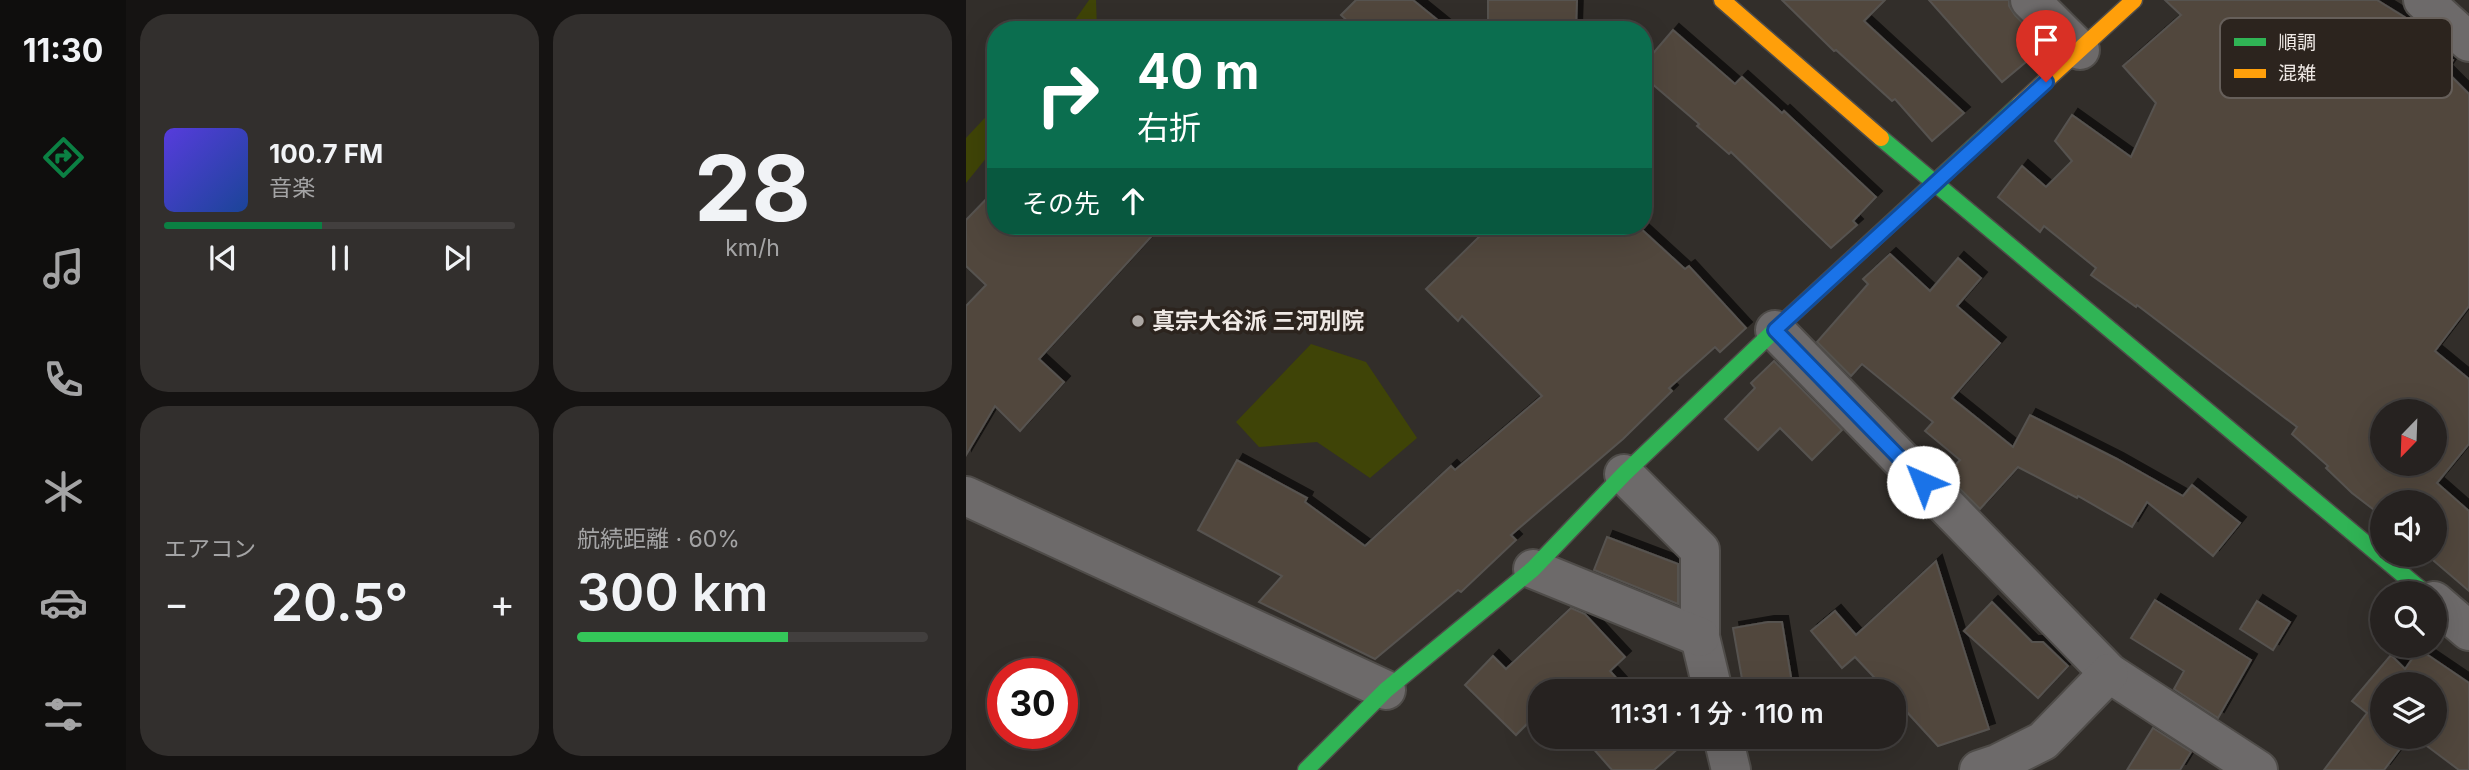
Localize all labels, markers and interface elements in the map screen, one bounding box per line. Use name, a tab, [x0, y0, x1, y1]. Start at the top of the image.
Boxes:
pin	[2016, 10, 2076, 82]
legend	[2220, 18, 2452, 98]
icon: arrive	[2027, 21, 2065, 59]
text: 11:30	[23, 31, 103, 70]
text: 順調	[2278, 31, 2316, 54]
text: 40 m	[1137, 42, 1260, 101]
icon: right	[1022, 49, 1113, 140]
text: 混雑	[2278, 62, 2316, 85]
text: 右折	[1137, 108, 1201, 147]
icon: directions	[39, 133, 88, 182]
text: 28	[694, 133, 811, 243]
text: 100.7 FM	[269, 138, 383, 169]
text: 音楽	[269, 174, 315, 202]
icon: ahead	[1114, 182, 1152, 220]
text: その先	[1022, 188, 1100, 219]
text: km/h	[725, 234, 780, 262]
icon: previous	[204, 239, 242, 277]
icon: pause	[321, 239, 359, 277]
icon: next	[438, 239, 476, 277]
icon: music	[39, 244, 88, 293]
place label: 真宗大谷派 三河別院	[1152, 307, 1364, 335]
marker: 真宗大谷派 三河別院	[1130, 313, 1146, 329]
icon: phone	[39, 355, 88, 404]
north arrow	[2370, 399, 2446, 476]
map controls	[2370, 399, 2447, 749]
position arrow	[1886, 445, 1960, 519]
icon: climate	[39, 467, 88, 516]
button: sound	[2370, 490, 2447, 567]
text: 航続距離 · 60%	[577, 525, 740, 553]
text: エアコン	[164, 535, 256, 563]
text: 300 km	[577, 561, 768, 624]
text: 20.5°	[271, 571, 408, 634]
icon: car	[39, 578, 88, 627]
text: −	[164, 580, 189, 626]
text: +	[490, 580, 515, 626]
button: search	[2370, 581, 2447, 658]
speed limit sign: 30	[987, 658, 1078, 749]
button: layers	[2370, 672, 2447, 749]
icon: filters	[39, 690, 88, 739]
text: 11:31 · 1 分 · 110 m	[1610, 698, 1824, 729]

